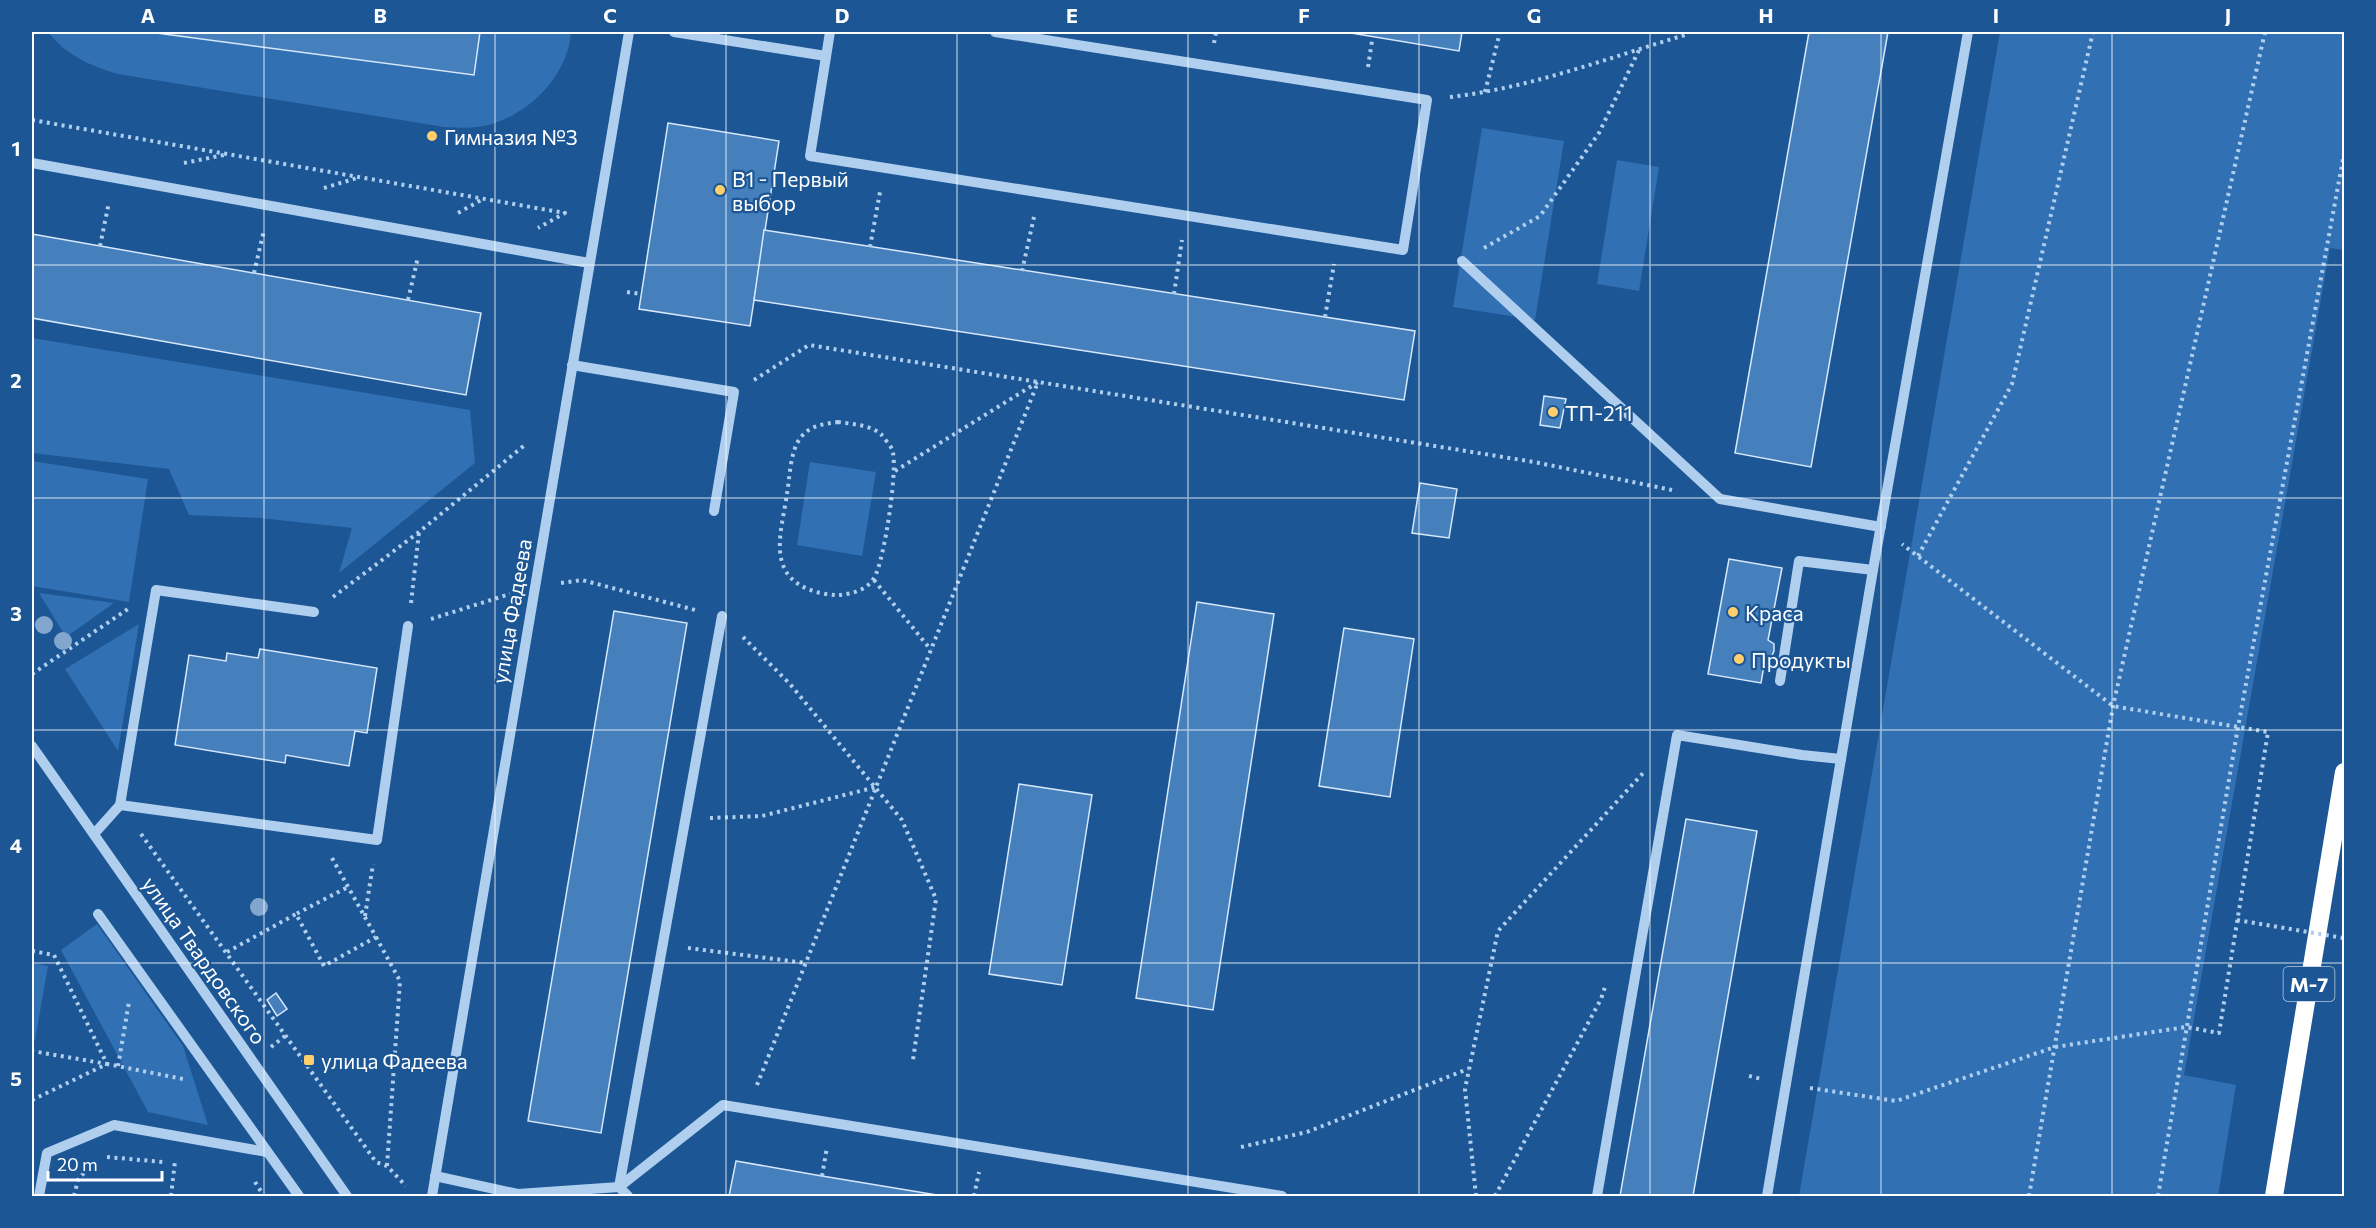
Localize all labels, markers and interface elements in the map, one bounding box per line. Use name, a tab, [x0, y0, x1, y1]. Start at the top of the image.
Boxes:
text: A	[141, 3, 155, 27]
text: B	[373, 3, 387, 27]
text: C	[603, 3, 617, 27]
text: D	[835, 3, 849, 27]
text: E	[1066, 3, 1078, 27]
text: F	[1298, 3, 1310, 27]
text: G	[1527, 3, 1541, 27]
text: H	[1759, 3, 1774, 27]
text: I	[1993, 3, 1999, 27]
text: J	[2225, 3, 2231, 27]
place label: Гимназия №3	[444, 124, 578, 149]
marker: Гимназия №3	[425, 129, 439, 143]
text: 1	[11, 136, 21, 160]
place label: В1 - Первый выбор	[732, 166, 849, 215]
marker: В1 - Первый выбор	[713, 183, 727, 197]
text: 2	[10, 368, 22, 392]
place label: ТП-211	[1565, 400, 1633, 425]
marker: ТП-211	[1546, 405, 1560, 419]
street label: улица Фадеева	[486, 537, 536, 685]
place label: Краса	[1745, 600, 1804, 625]
text: 3	[10, 601, 22, 625]
marker: Краса	[1726, 605, 1740, 619]
place label: Продукты	[1751, 647, 1851, 672]
marker: Продукты	[1732, 652, 1746, 666]
text: 4	[10, 833, 22, 857]
street label: улица Твардовского	[138, 871, 272, 1049]
road number: М-7	[2284, 967, 2334, 1001]
place label: улица Фадеева	[321, 1048, 468, 1073]
marker: улица Фадеева	[302, 1053, 316, 1067]
text: 5	[10, 1066, 22, 1090]
scale bar	[48, 1144, 162, 1182]
text: 20 m	[57, 1153, 98, 1175]

